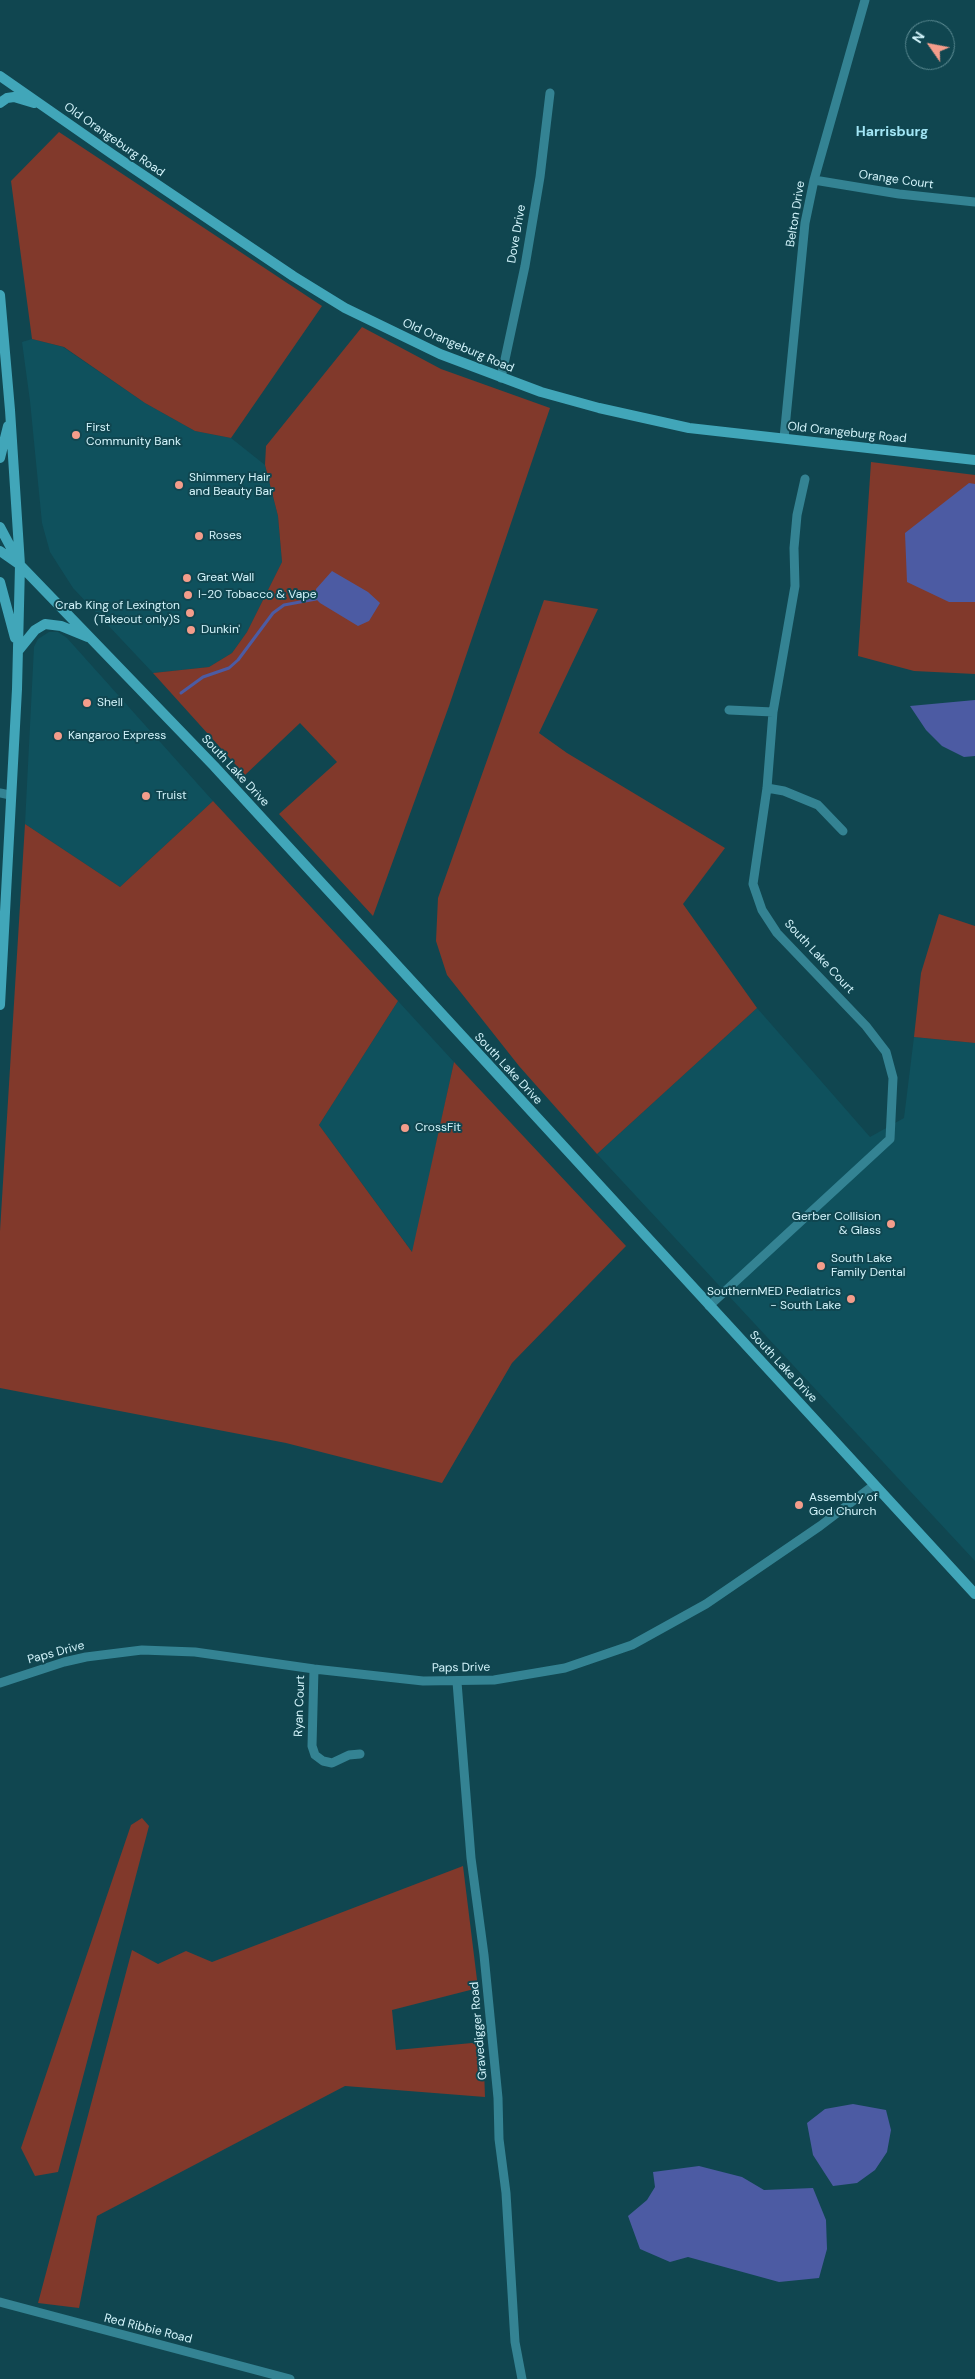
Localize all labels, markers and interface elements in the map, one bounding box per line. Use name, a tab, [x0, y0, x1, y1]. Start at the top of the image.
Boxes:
north arrow	[905, 20, 955, 70]
text: N	[908, 28, 929, 47]
street label: Old Orangeburg Road	[61, 100, 167, 180]
district label: Harrisburg	[856, 124, 928, 140]
street label: Orange Court	[858, 168, 934, 192]
street label: Belton Drive	[784, 180, 808, 248]
street label: Dove Drive	[505, 203, 529, 265]
street label: Old Orangeburg Road	[400, 316, 516, 376]
street label: Old Orangeburg Road	[787, 420, 907, 446]
place label: First Community Bank	[86, 421, 181, 449]
marker: First Community Bank	[70, 429, 82, 441]
place label: Shimmery Hair and Beauty Bar	[189, 471, 273, 499]
marker: Shimmery Hair and Beauty Bar	[173, 479, 185, 491]
place label: Roses	[209, 529, 242, 543]
marker: Roses	[193, 530, 205, 542]
place label: Great Wall	[197, 571, 254, 585]
marker: Great Wall	[181, 572, 193, 584]
place label: I-20 Tobacco & Vape	[198, 588, 317, 602]
marker: I-20 Tobacco & Vape	[182, 589, 194, 601]
place label: Crab King of Lexington (Takeout only)S	[55, 599, 180, 627]
marker: Crab King of Lexington (Takeout only)S	[184, 607, 196, 619]
place label: Dunkin'	[201, 623, 240, 637]
marker: Dunkin'	[185, 624, 197, 636]
place label: Shell	[97, 696, 123, 710]
marker: Shell	[81, 697, 93, 709]
place label: Kangaroo Express	[68, 729, 166, 743]
marker: Kangaroo Express	[52, 730, 64, 742]
street label: South Lake Drive	[198, 732, 272, 810]
place label: Truist	[156, 789, 187, 803]
marker: Truist	[140, 790, 152, 802]
street label: South Lake Court	[781, 917, 857, 997]
street label: South Lake Drive	[471, 1030, 545, 1108]
place label: CrossFit	[415, 1121, 461, 1135]
marker: CrossFit	[399, 1122, 411, 1134]
place label: Gerber Collision & Glass	[792, 1210, 881, 1238]
marker: Gerber Collision & Glass	[885, 1218, 897, 1230]
place label: South Lake Family Dental	[831, 1252, 906, 1280]
marker: South Lake Family Dental	[815, 1260, 827, 1272]
place label: SouthernMED Pediatrics - South Lake	[707, 1285, 841, 1313]
marker: SouthernMED Pediatrics - South Lake	[845, 1293, 857, 1305]
street label: South Lake Drive	[746, 1328, 820, 1406]
place label: Assembly of God Church	[809, 1491, 878, 1519]
marker: Assembly of God Church	[793, 1499, 805, 1511]
street label: Paps Drive	[26, 1638, 86, 1668]
street label: Paps Drive	[432, 1660, 490, 1676]
street label: Ryan Court	[292, 1675, 308, 1737]
street label: Gravedigger Road	[468, 1981, 490, 2081]
street label: Red Ribbie Road	[103, 2311, 193, 2347]

